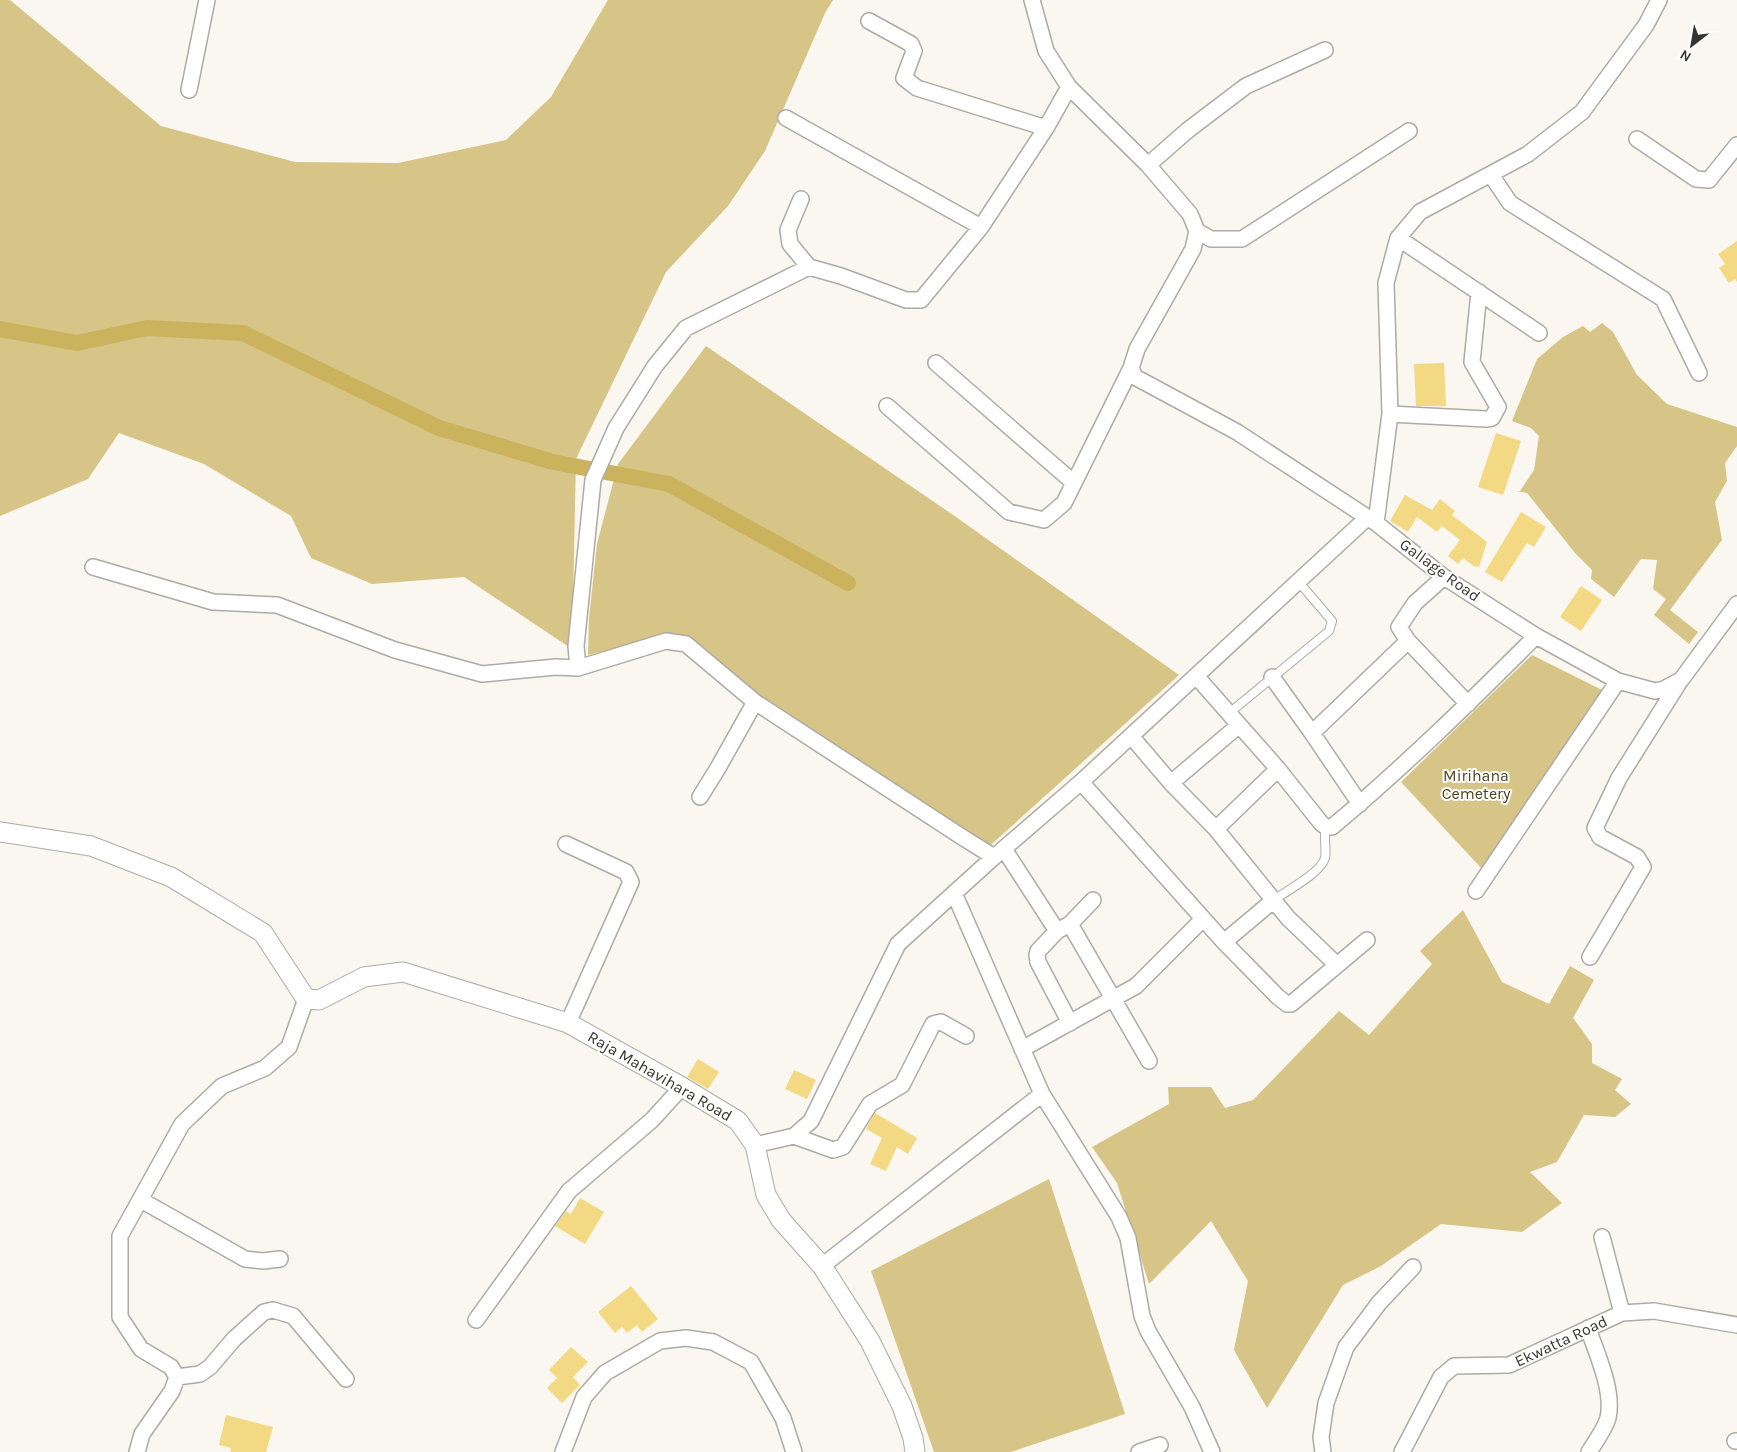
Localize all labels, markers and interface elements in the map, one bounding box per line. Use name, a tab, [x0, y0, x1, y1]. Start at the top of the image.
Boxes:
north arrow	[1667, 20, 1717, 70]
text: N	[1677, 46, 1694, 66]
street label: Gallage Road	[1396, 534, 1484, 606]
park label: Mirihana Cemetery	[1442, 766, 1511, 803]
street label: Raja Mahavihara Road	[584, 1027, 736, 1125]
street label: Ekwatta Road	[1512, 1311, 1610, 1371]

